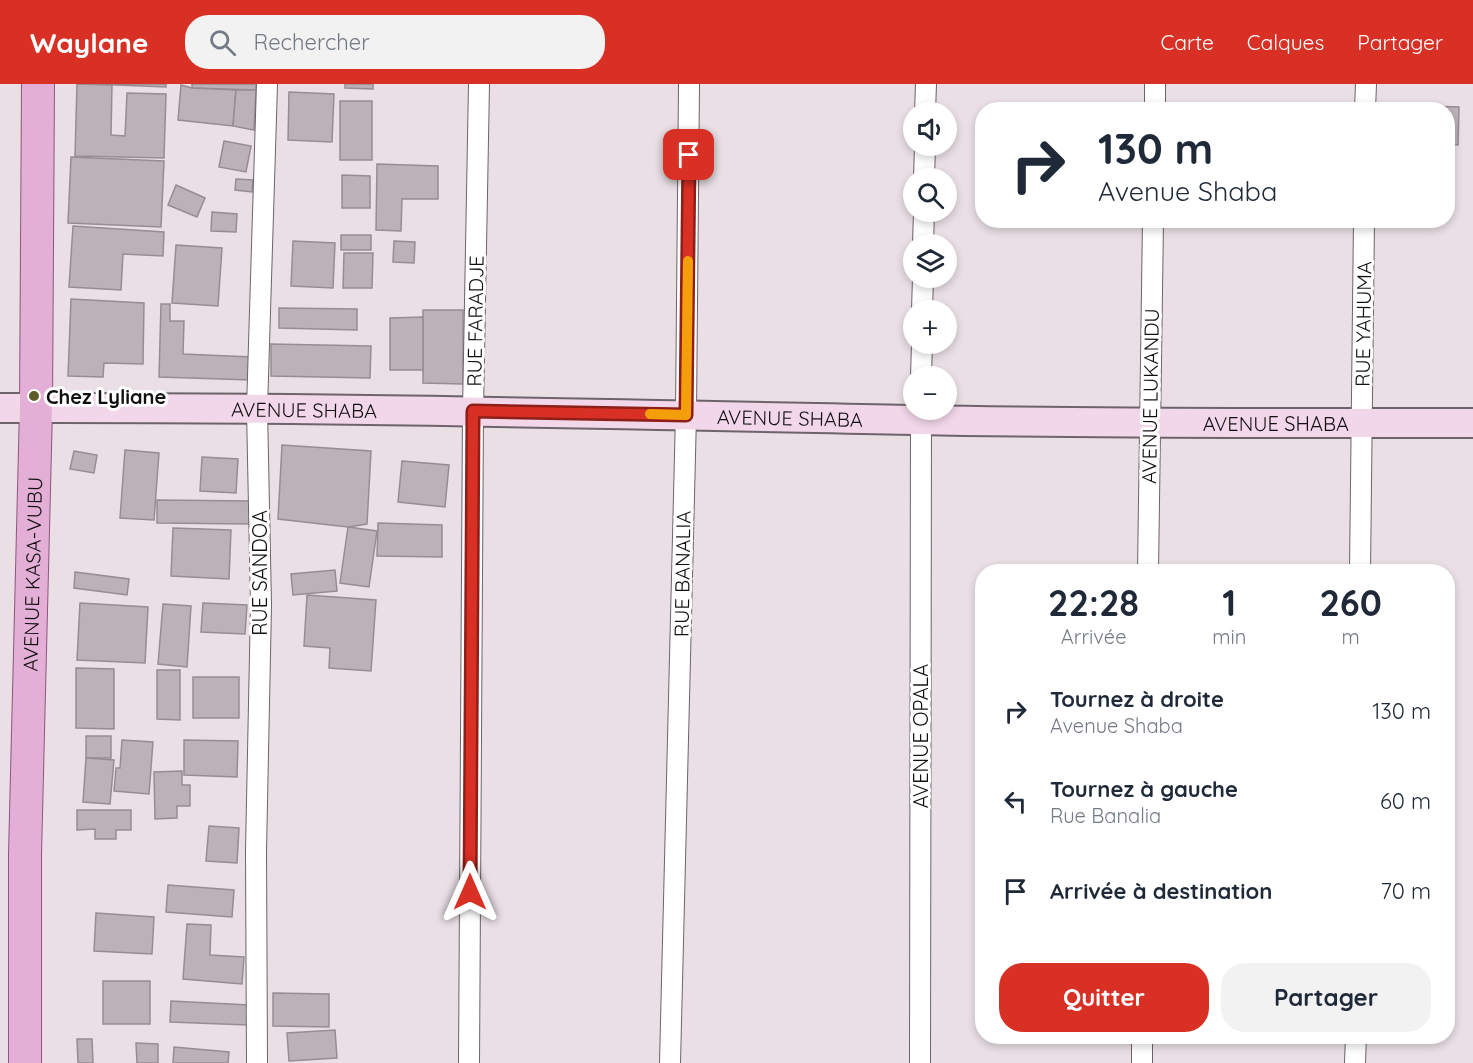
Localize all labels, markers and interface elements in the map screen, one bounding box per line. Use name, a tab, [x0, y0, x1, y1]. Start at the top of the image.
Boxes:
search box	[185, 15, 605, 69]
text: Waylane	[30, 25, 149, 60]
icon: search	[206, 26, 239, 59]
text: Rechercher	[254, 28, 370, 56]
text: Carte	[1160, 29, 1214, 55]
text: Calques	[1247, 29, 1324, 55]
text: Partager	[1357, 29, 1443, 55]
map controls	[903, 102, 957, 420]
button: sound	[903, 102, 957, 156]
text: 130 m	[1098, 122, 1213, 175]
icon: right	[999, 126, 1077, 204]
pin	[663, 129, 714, 180]
icon: arrive	[672, 138, 705, 171]
button: search	[903, 168, 957, 222]
text: Avenue Shaba	[1098, 174, 1277, 208]
button: layers	[903, 234, 957, 288]
street label: RUE FARADJE	[461, 255, 489, 387]
street label: RUE YAHUMA	[1349, 261, 1377, 387]
button: +	[903, 300, 957, 354]
street label: AVENUE LUKANDU	[1136, 308, 1164, 484]
button: −	[903, 366, 957, 420]
place label: Chez Lyliane	[46, 384, 166, 409]
marker: Chez Lyliane	[27, 389, 41, 403]
street label: AVENUE SHABA	[231, 396, 377, 423]
street label: AVENUE SHABA	[717, 404, 863, 431]
street label: AVENUE SHABA	[1203, 411, 1349, 436]
street label: AVENUE KASA-VUBU	[17, 476, 47, 672]
street label: RUE SANDOA	[247, 510, 272, 636]
street label: RUE BANALIA	[668, 511, 696, 637]
text: 22:28	[1048, 580, 1139, 625]
text: 1	[1222, 580, 1236, 625]
text: 260	[1319, 580, 1382, 625]
text: Arrivée	[1061, 624, 1126, 649]
text: min	[1212, 624, 1246, 649]
text: m	[1342, 624, 1360, 649]
street label: AVENUE OPALA	[908, 664, 933, 808]
text: Tournez à droite	[1050, 685, 1224, 713]
icon: right	[999, 695, 1032, 728]
text: 130 m	[1372, 697, 1431, 725]
text: Avenue Shaba	[1050, 713, 1183, 738]
text: Tournez à gauche	[1050, 775, 1238, 803]
icon: left	[999, 785, 1032, 818]
text: 60 m	[1380, 787, 1431, 815]
text: Rue Banalia	[1050, 803, 1161, 828]
position arrow	[438, 860, 502, 924]
icon: arrive	[999, 875, 1032, 908]
text: Arrivée à destination	[1050, 877, 1272, 905]
text: 70 m	[1381, 877, 1431, 905]
button: Quitter	[999, 963, 1209, 1032]
button: Partager	[1221, 963, 1431, 1032]

